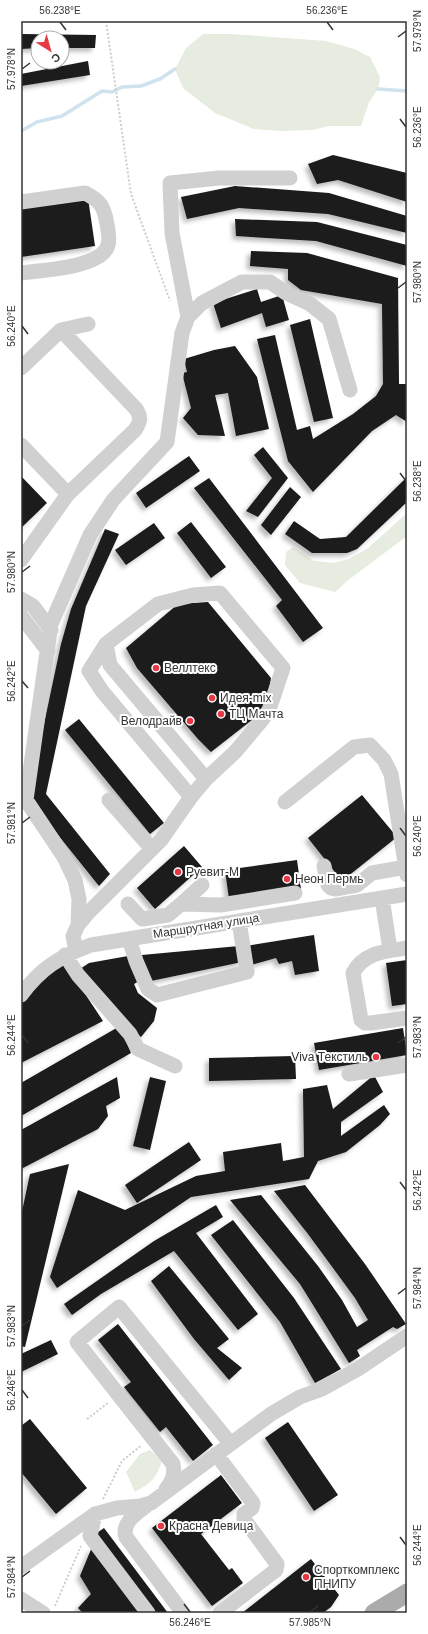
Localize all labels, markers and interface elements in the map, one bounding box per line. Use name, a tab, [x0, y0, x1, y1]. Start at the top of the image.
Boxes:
text: 56.238°E	[39, 5, 81, 16]
text: 56.236°E	[306, 5, 348, 16]
text: 57.979°N	[412, 10, 423, 52]
north arrow	[30, 30, 70, 70]
text: 57.978°N	[6, 48, 17, 90]
text: С	[49, 51, 63, 65]
text: 56.236°E	[412, 106, 423, 148]
text: 57.980°N	[412, 261, 423, 303]
text: 56.240°E	[6, 305, 17, 347]
text: 56.238°E	[412, 460, 423, 502]
text: 57.980°N	[6, 551, 17, 593]
text: 56.242°E	[6, 660, 17, 702]
place label: Веллтекс	[164, 661, 216, 675]
marker: Веллтекс	[151, 663, 161, 673]
place label: Идея-mix	[220, 691, 271, 705]
marker: Идея-mix	[207, 693, 217, 703]
place label: ТЦ Мачта	[229, 707, 284, 721]
marker: ТЦ Мачта	[216, 709, 226, 719]
place label: Велодрайв	[121, 714, 182, 728]
marker: Велодрайв	[185, 716, 195, 726]
text: 57.981°N	[6, 802, 17, 844]
text: 56.240°E	[412, 815, 423, 857]
place label: Руевит-М	[186, 865, 239, 879]
marker: Руевит-М	[173, 867, 183, 877]
place label: Неон Пермь	[295, 872, 363, 886]
marker: Неон Пермь	[282, 874, 292, 884]
street label: Маршрутная улица	[152, 911, 260, 941]
text: 56.244°E	[6, 1014, 17, 1056]
text: 57.983°N	[412, 1016, 423, 1058]
place label: Viva Текстиль	[291, 1050, 368, 1064]
marker: Viva Текстиль	[371, 1052, 381, 1062]
text: 56.242°E	[412, 1169, 423, 1211]
text: 57.984°N	[412, 1267, 423, 1309]
text: 57.983°N	[6, 1305, 17, 1347]
text: 56.246°E	[6, 1369, 17, 1411]
place label: Красна Девица	[169, 1519, 254, 1533]
marker: Красна Девица	[156, 1521, 166, 1531]
text: 56.244°E	[412, 1524, 423, 1566]
text: 57.984°N	[6, 1556, 17, 1598]
place label: Спорткомплекс ПНИПУ	[314, 1563, 400, 1591]
marker: Спорткомплекс ПНИПУ	[301, 1572, 311, 1582]
text: 56.246°E	[169, 1617, 211, 1628]
text: 57.985°N	[289, 1617, 331, 1628]

